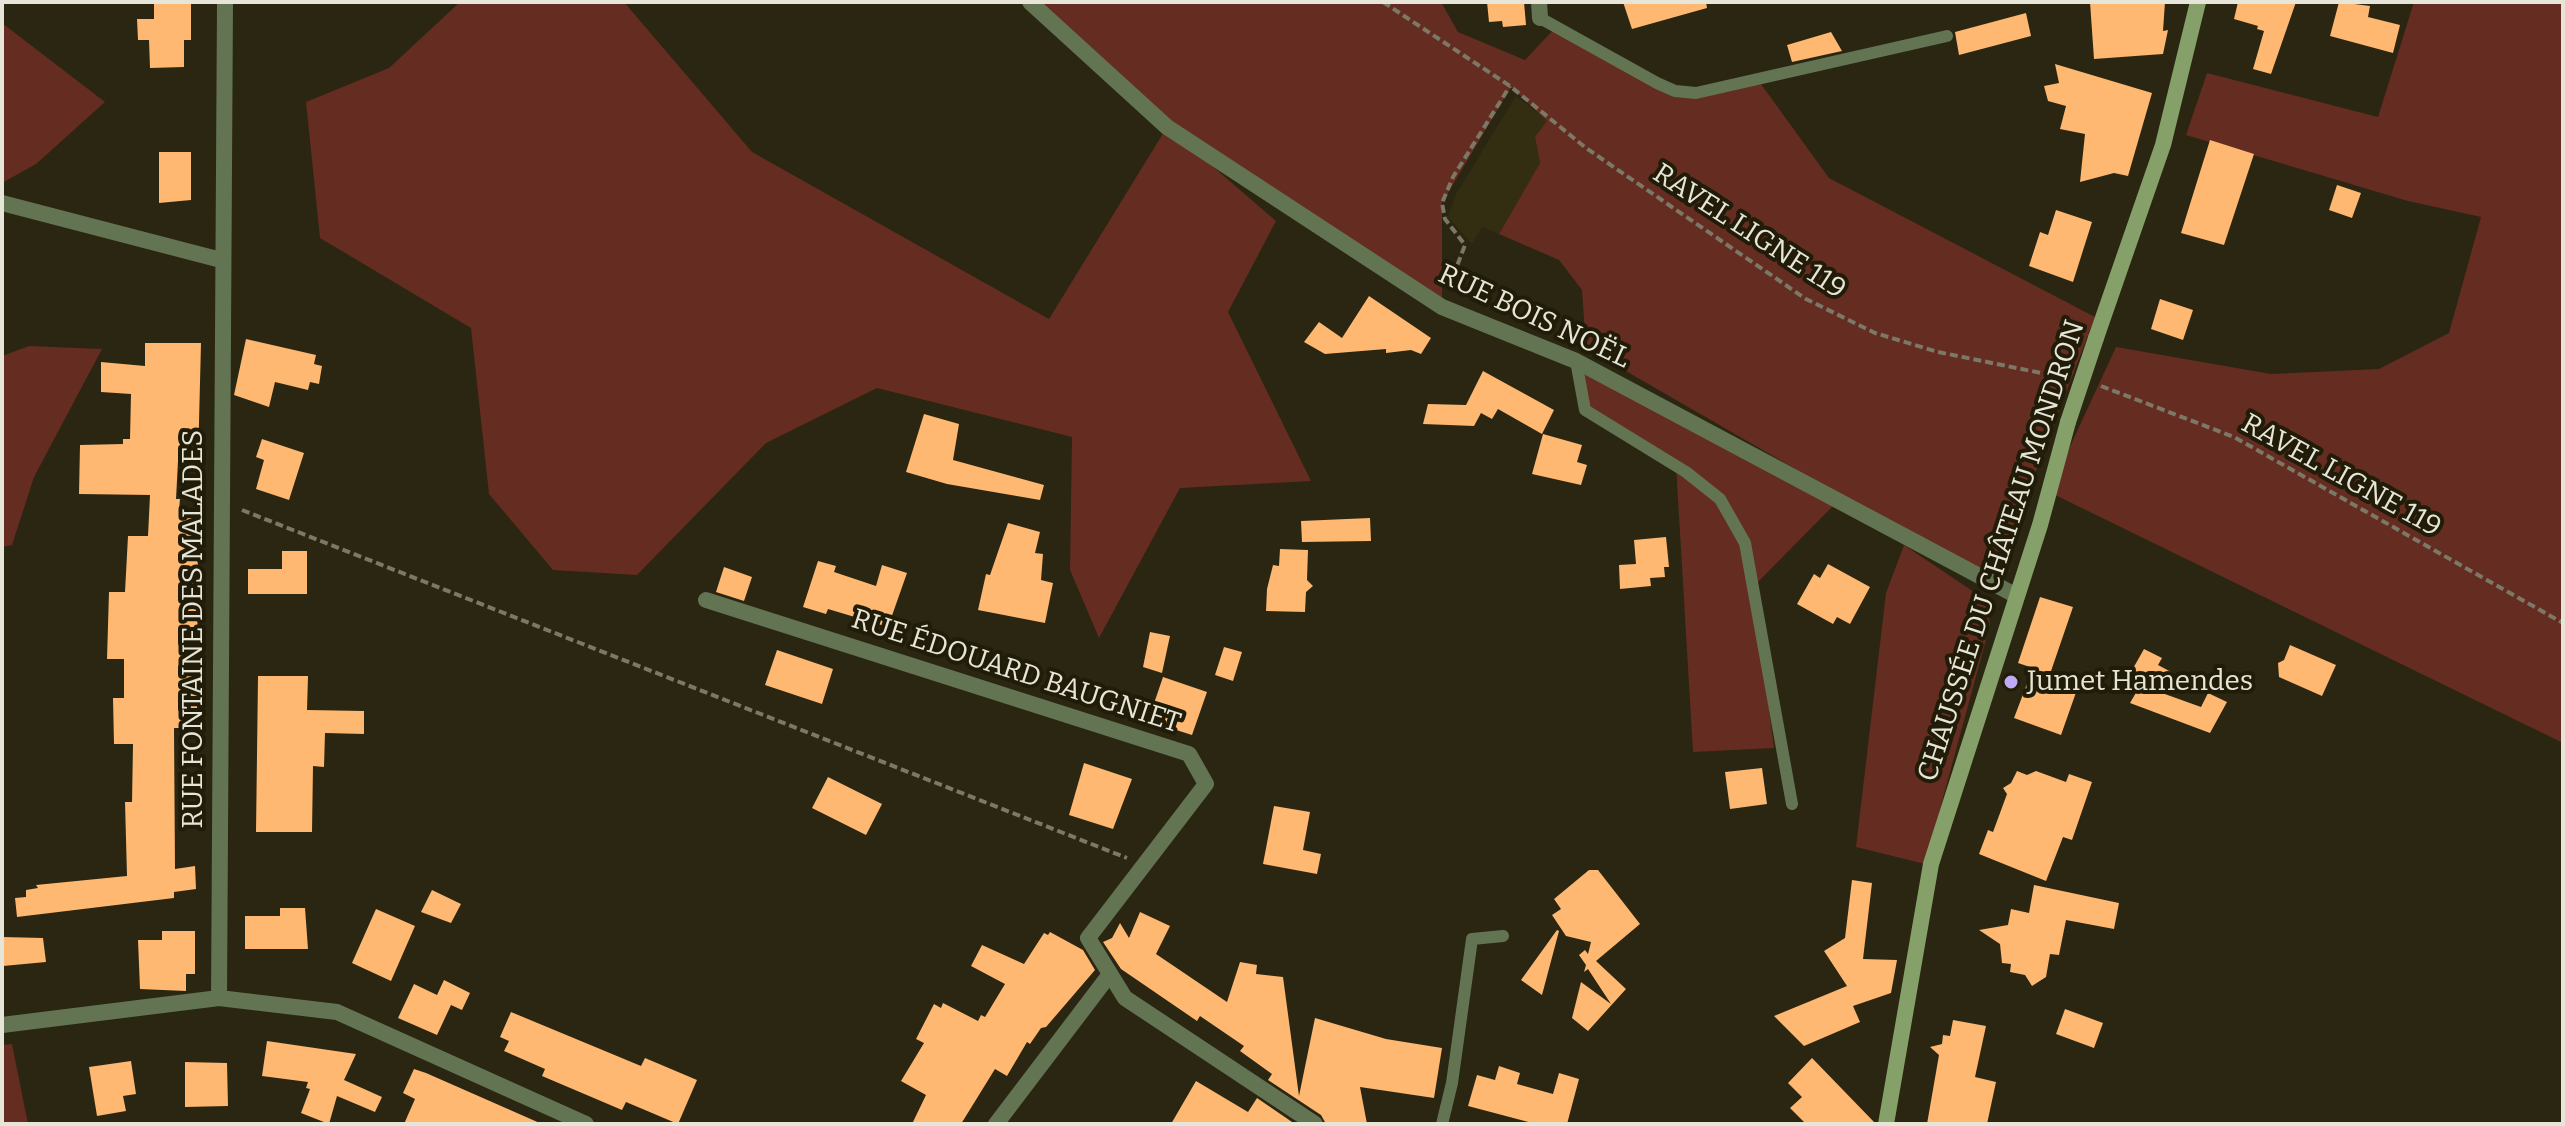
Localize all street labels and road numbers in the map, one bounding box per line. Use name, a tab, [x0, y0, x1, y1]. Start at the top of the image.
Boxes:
street label: RAVEL LIGNE 119	[1646, 157, 1852, 307]
street label: RUE BOIS NOËL	[1433, 258, 1635, 376]
street label: CHAUSSÉE DU CHÂTEAU MONDRON	[1911, 316, 2093, 786]
street label: RAVEL LIGNE 119	[2235, 407, 2447, 545]
street label: RUE FONTAINE DES MALADES	[177, 430, 211, 828]
street label: RUE ÉDOUARD BAUGNIET	[847, 603, 1185, 741]

